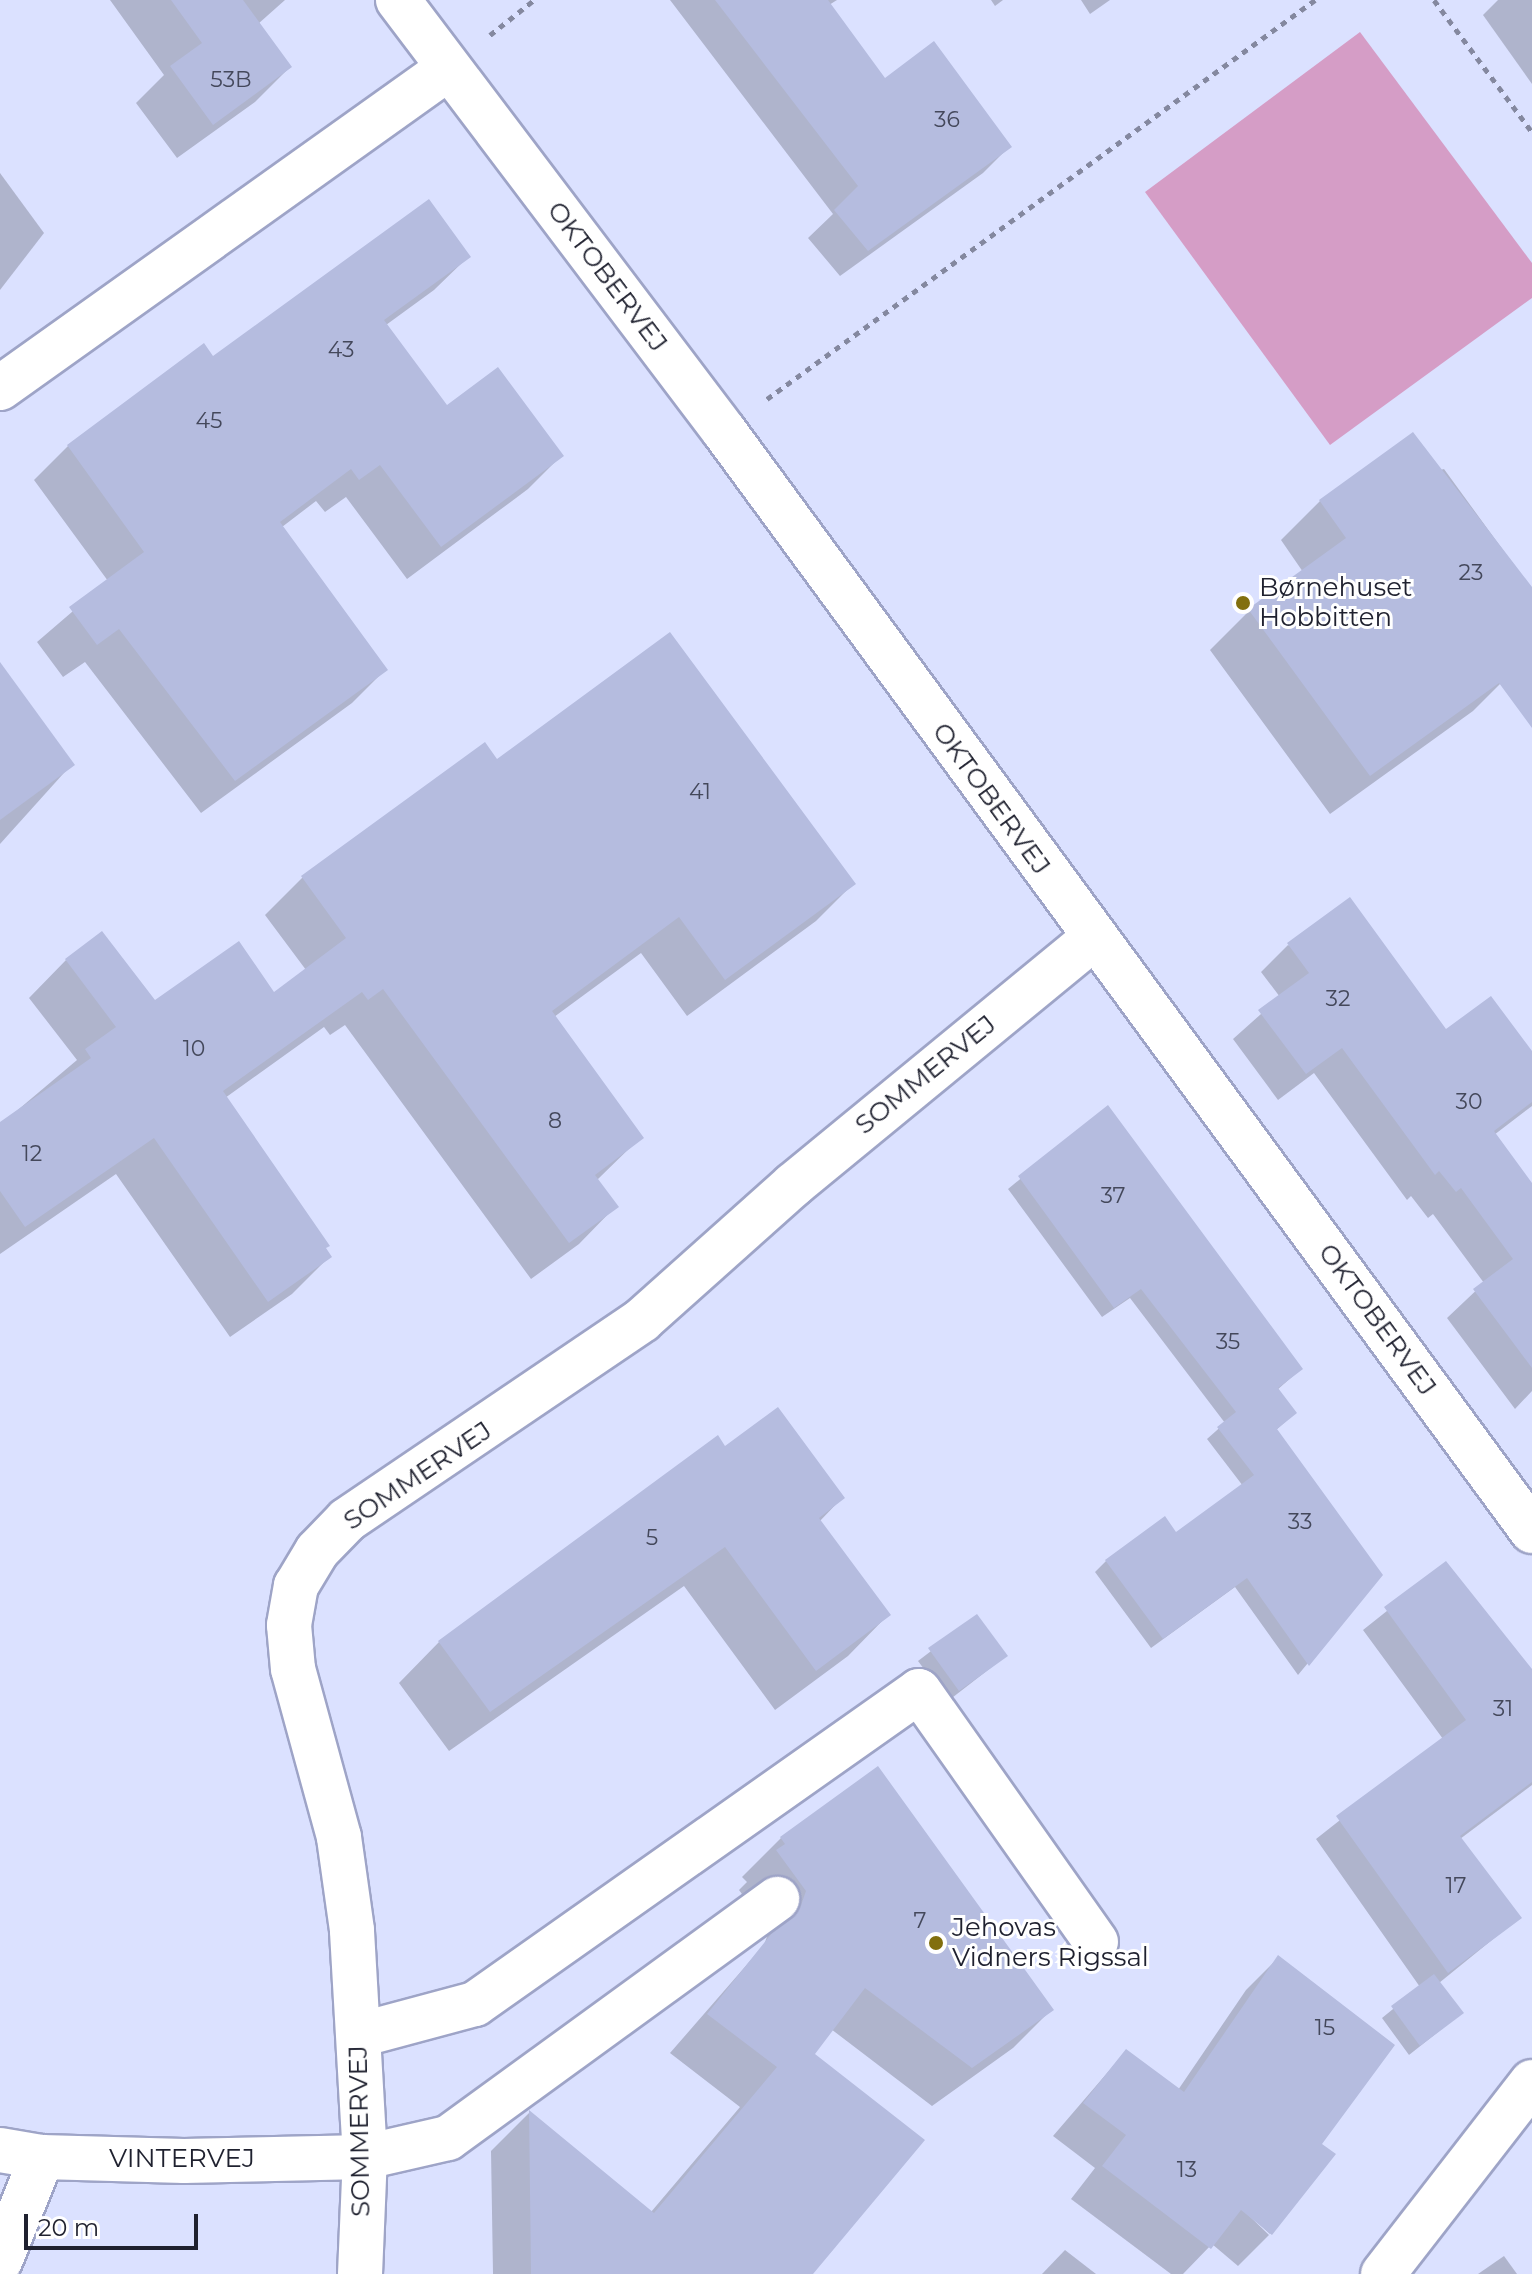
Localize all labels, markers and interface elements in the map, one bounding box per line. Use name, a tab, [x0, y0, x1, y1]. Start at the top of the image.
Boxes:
house number: 53B	[210, 67, 252, 93]
house number: 36	[934, 107, 960, 133]
street label: OKTOBERVEJ	[540, 196, 674, 358]
house number: 43	[328, 337, 354, 363]
house number: 45	[196, 408, 222, 434]
house number: 23	[1459, 560, 1483, 586]
place label: Børnehuset Hobbitten	[1259, 572, 1412, 634]
marker: Børnehuset Hobbitten	[1234, 594, 1252, 612]
street label: OKTOBERVEJ	[926, 717, 1056, 881]
house number: 41	[689, 779, 711, 805]
house number: 32	[1326, 986, 1350, 1012]
street label: SOMMERVEJ	[849, 1009, 1003, 1141]
house number: 10	[183, 1036, 205, 1062]
house number: 30	[1456, 1089, 1482, 1115]
house number: 8	[548, 1108, 562, 1134]
house number: 12	[22, 1141, 42, 1167]
house number: 37	[1100, 1183, 1126, 1209]
street label: OKTOBERVEJ	[1312, 1238, 1442, 1402]
house number: 35	[1216, 1329, 1240, 1355]
street label: SOMMERVEJ	[338, 1415, 498, 1537]
house number: 33	[1288, 1509, 1312, 1535]
house number: 5	[646, 1525, 658, 1551]
house number: 31	[1493, 1696, 1513, 1722]
house number: 17	[1446, 1873, 1466, 1899]
house number: 7	[914, 1908, 926, 1934]
place label: Jehovas Vidners Rigssal	[952, 1912, 1149, 1974]
marker: Jehovas Vidners Rigssal	[927, 1934, 945, 1952]
house number: 15	[1315, 2015, 1335, 2041]
street label: SOMMERVEJ	[343, 2045, 377, 2217]
street label: VINTERVEJ	[109, 2143, 255, 2175]
house number: 13	[1177, 2157, 1197, 2183]
scale bar	[28, 2198, 202, 2248]
text: 20 m	[38, 2213, 99, 2242]

